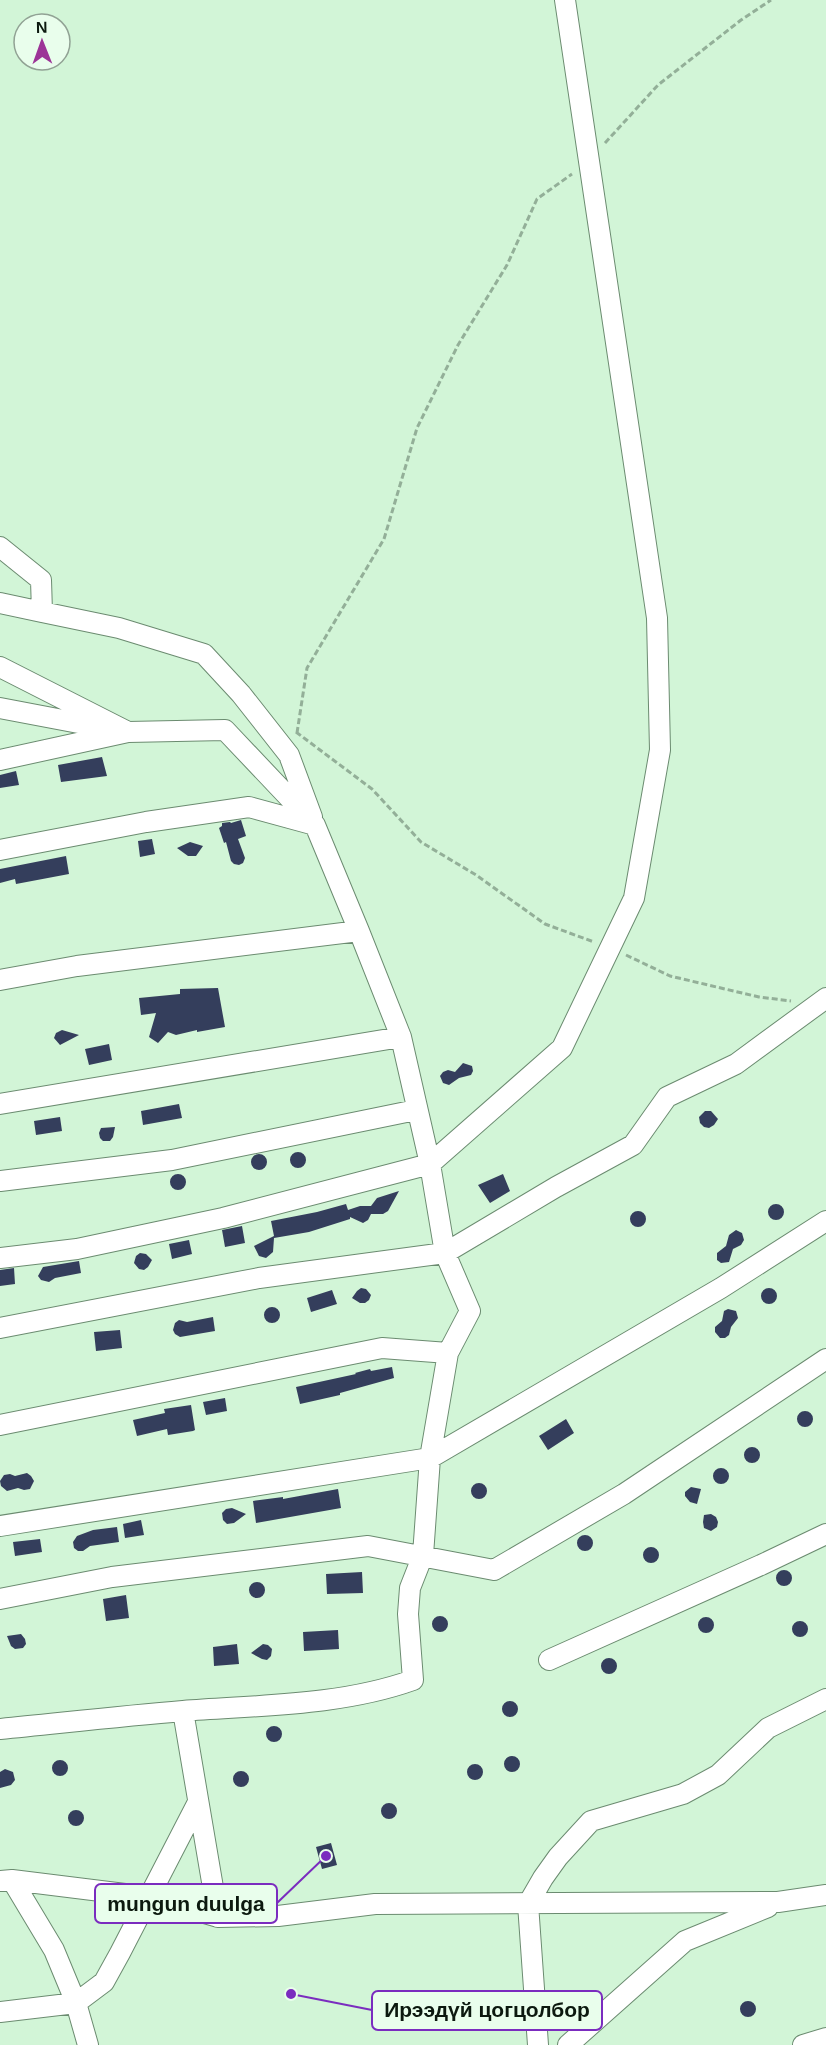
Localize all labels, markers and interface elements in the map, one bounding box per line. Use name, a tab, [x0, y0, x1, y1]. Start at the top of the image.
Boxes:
north arrow	[12, 12, 72, 72]
text: N	[36, 19, 48, 36]
callout: mungun duulga	[95, 1884, 277, 1923]
text: mungun duulga	[107, 1892, 265, 1915]
callout: Ирээдүй цогцолбор	[372, 1991, 602, 2030]
text: Ирээдүй цогцолбор	[384, 1998, 590, 2021]

